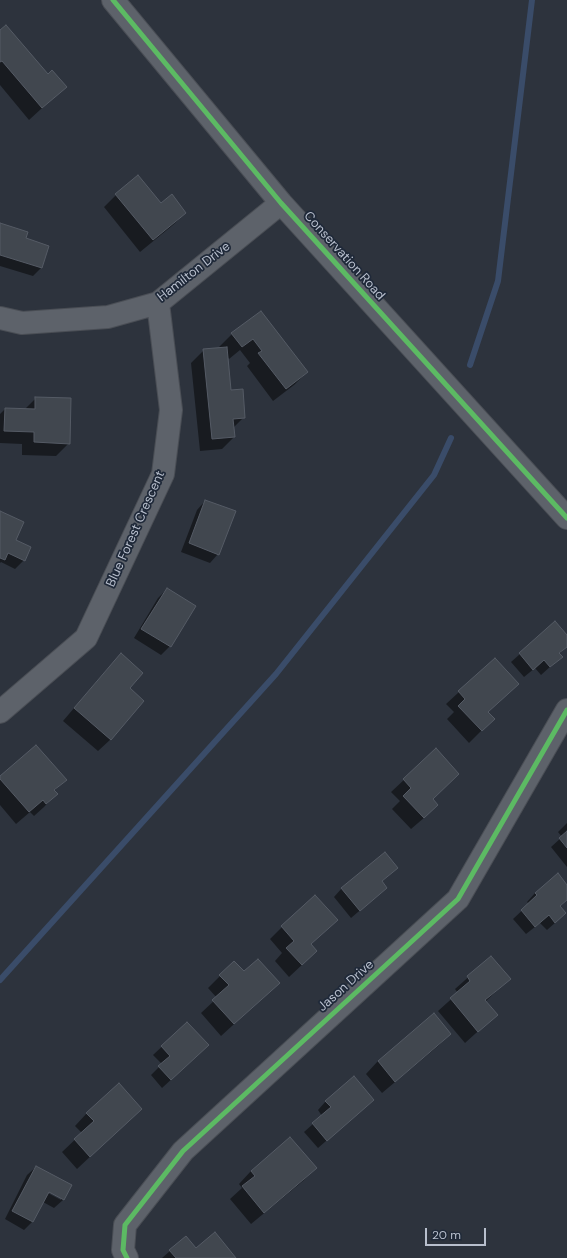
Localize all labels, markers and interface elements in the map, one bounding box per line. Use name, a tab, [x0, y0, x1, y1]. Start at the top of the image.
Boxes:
street label: Conservation Road	[300, 209, 388, 303]
street label: Hamilton Drive	[155, 239, 233, 305]
street label: Blue Forest Crescent	[103, 469, 169, 589]
street label: Jason Drive	[315, 957, 377, 1015]
scale bar	[427, 1220, 488, 1246]
text: 20 m	[432, 1227, 461, 1243]

